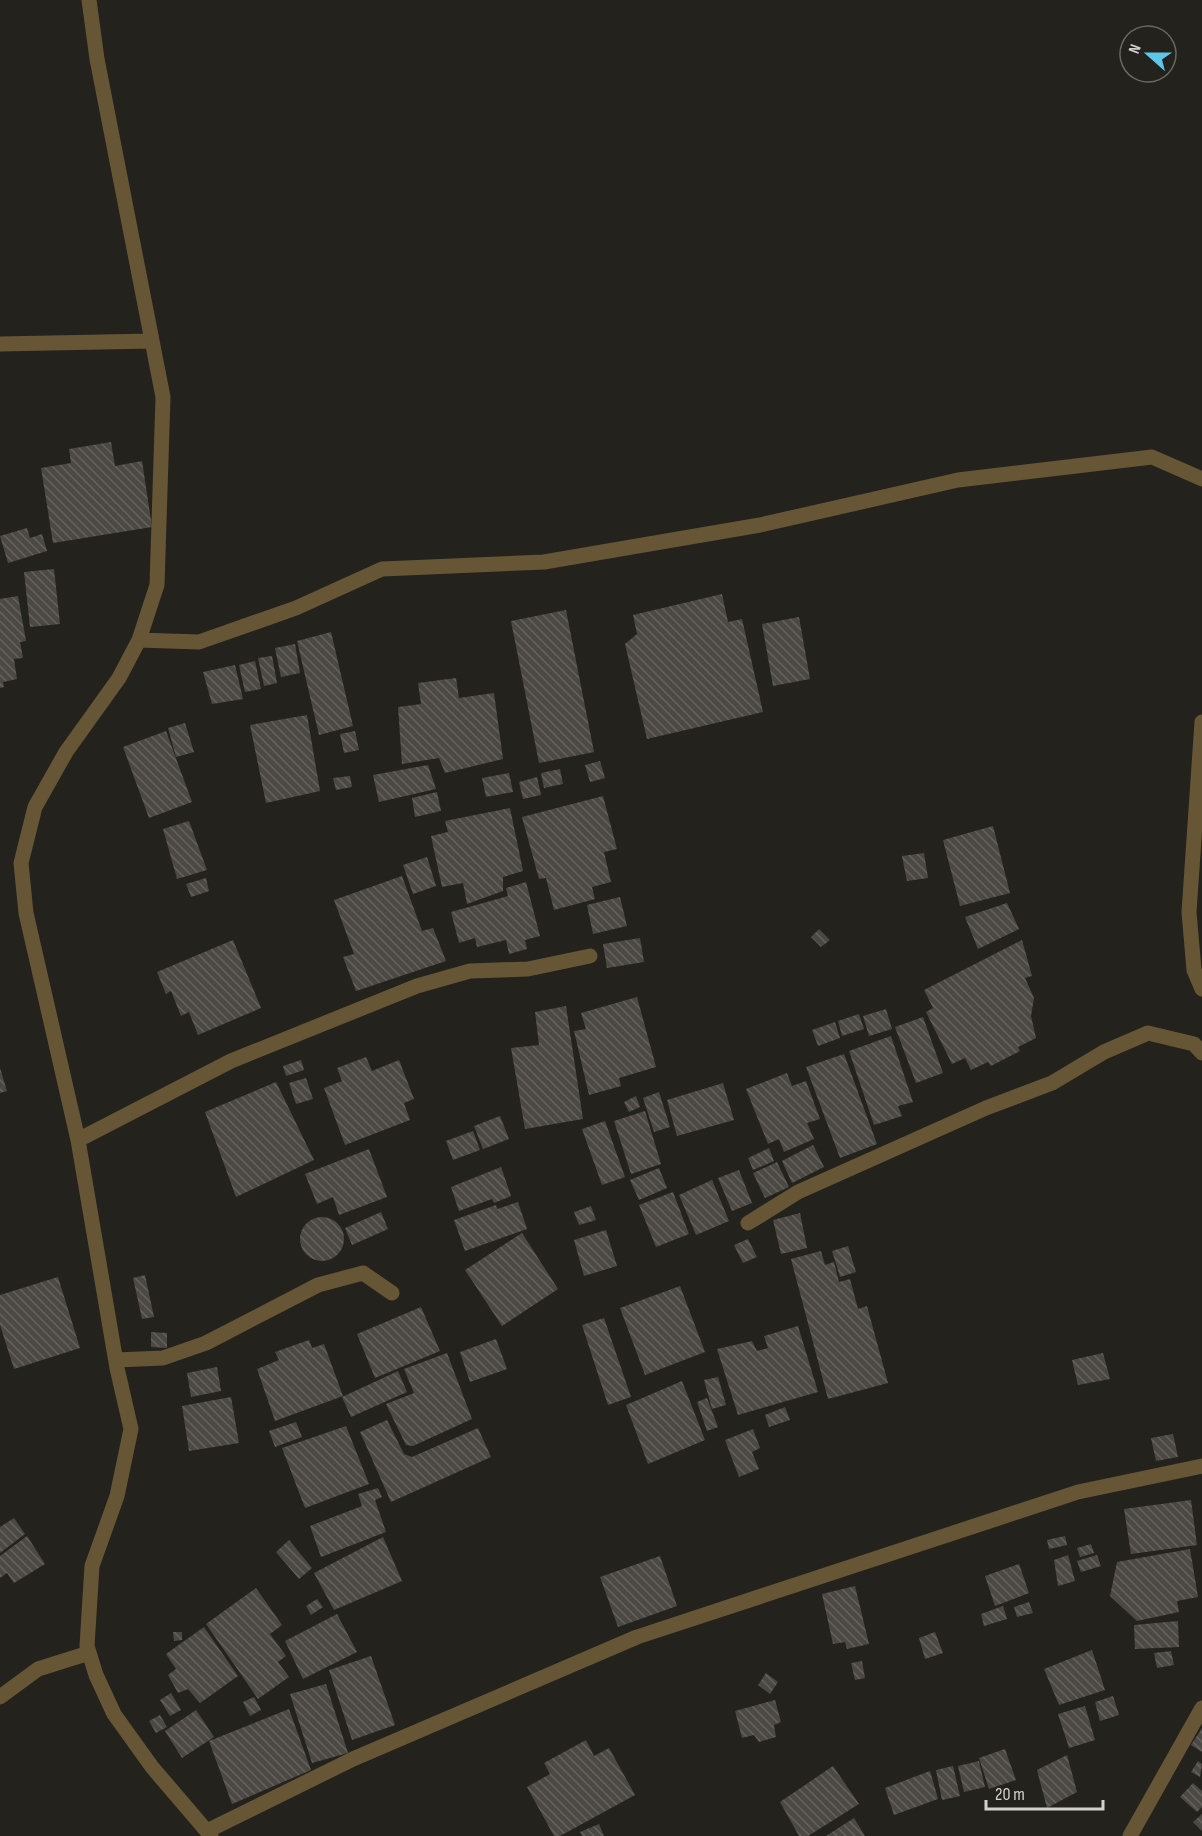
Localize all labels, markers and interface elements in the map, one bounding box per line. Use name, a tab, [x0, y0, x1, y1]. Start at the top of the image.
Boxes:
north arrow	[1118, 24, 1178, 84]
text: N	[1125, 42, 1146, 57]
scale bar	[986, 1773, 1103, 1811]
text: 20 m	[995, 1784, 1025, 1805]

